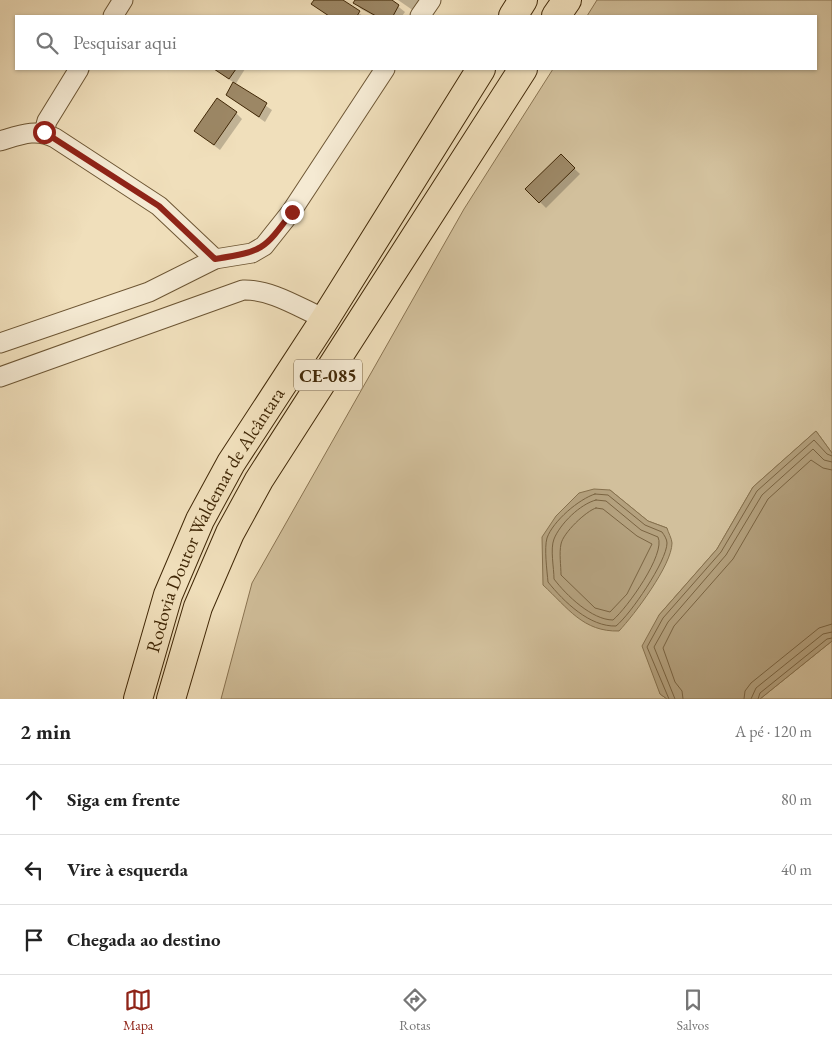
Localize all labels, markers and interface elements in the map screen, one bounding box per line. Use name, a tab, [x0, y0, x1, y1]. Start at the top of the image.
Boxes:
search box	[15, 15, 817, 70]
icon: search	[33, 29, 61, 57]
text: Pesquisar aqui	[73, 30, 177, 55]
route start	[33, 121, 56, 144]
route end	[281, 201, 304, 224]
road number: CE-085	[294, 360, 362, 390]
street label: Rodovia Doutor Waldemar de Alcântara	[140, 382, 290, 655]
text: 2 min	[20, 718, 71, 745]
text: A pé · 120 m	[735, 721, 812, 742]
icon: ahead	[20, 786, 48, 814]
text: Siga em frente	[67, 787, 180, 812]
text: 80 m	[781, 789, 812, 810]
icon: left	[20, 856, 48, 884]
text: Vire à esquerda	[67, 857, 188, 882]
text: 40 m	[781, 859, 812, 880]
icon: arrive	[20, 926, 48, 954]
text: Chegada ao destino	[67, 927, 221, 952]
tab: Mapa	[123, 986, 153, 1034]
tab: Rotas	[399, 986, 431, 1034]
tab: Salvos	[676, 986, 709, 1034]

